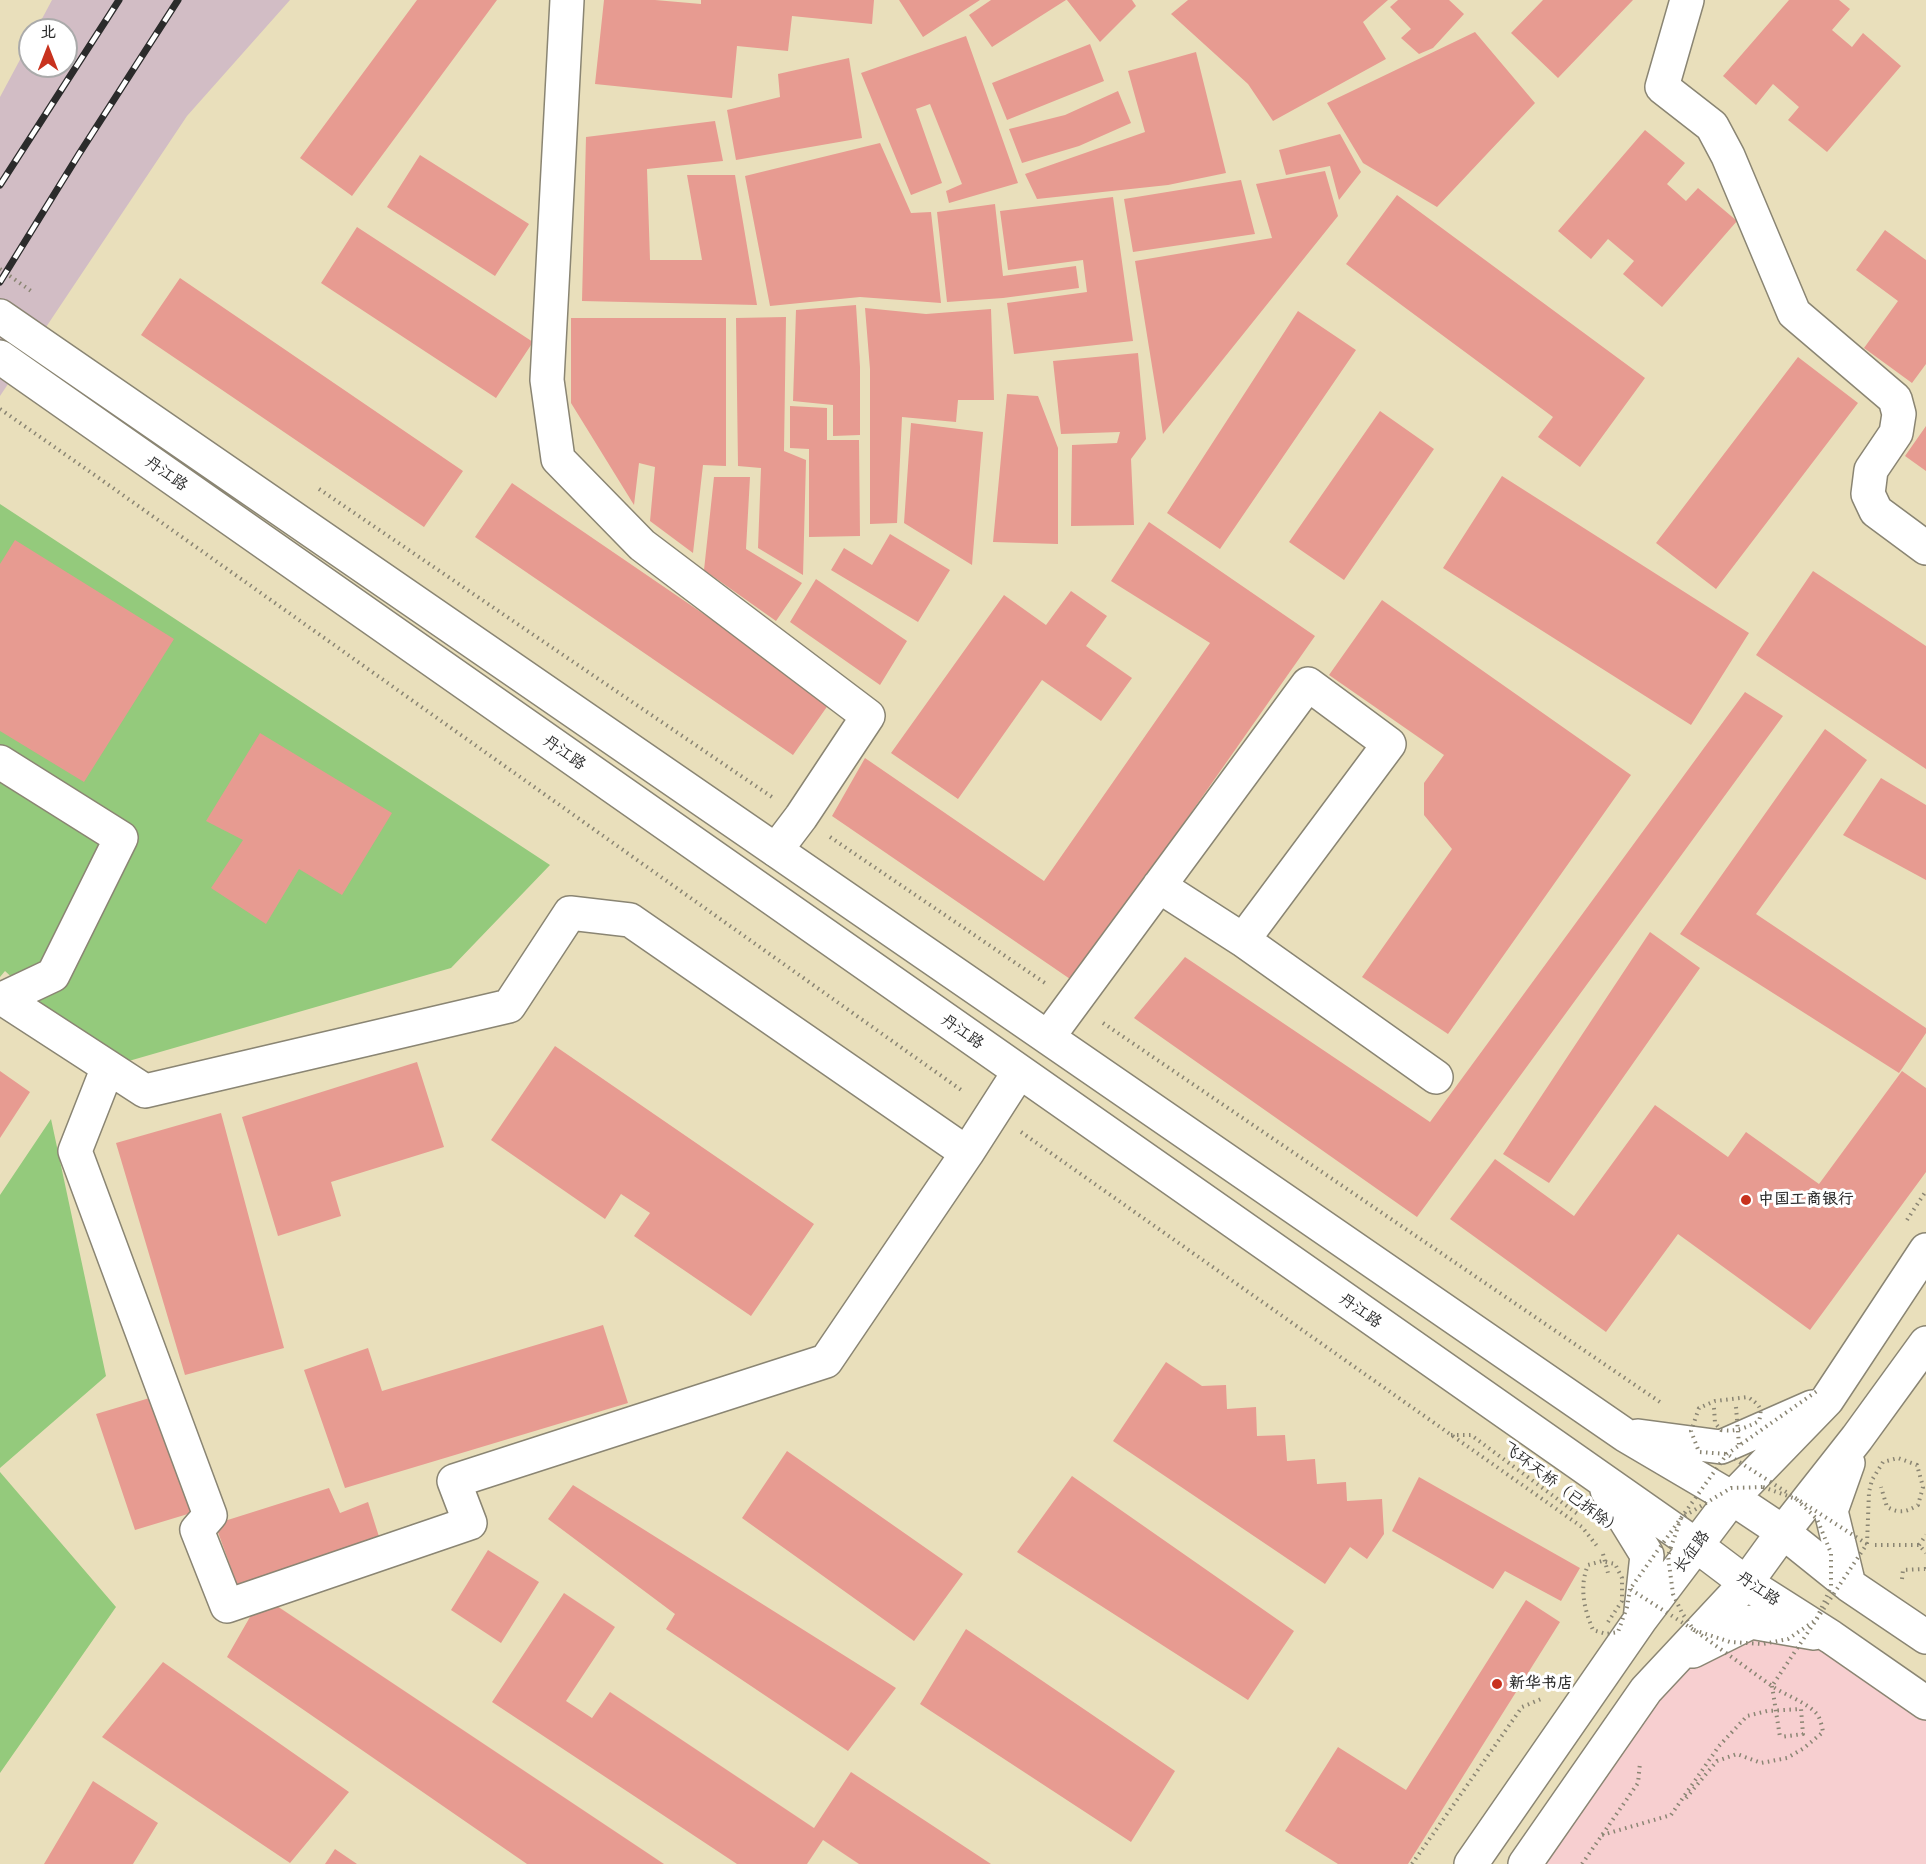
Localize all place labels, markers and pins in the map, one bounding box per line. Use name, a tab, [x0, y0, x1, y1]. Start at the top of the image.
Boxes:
place label: 中国工商银行	[1758, 1190, 1854, 1210]
marker: 中国工商银行	[1739, 1193, 1753, 1207]
place label: 新华书店	[1509, 1674, 1573, 1694]
marker: 新华书店	[1490, 1677, 1504, 1691]

